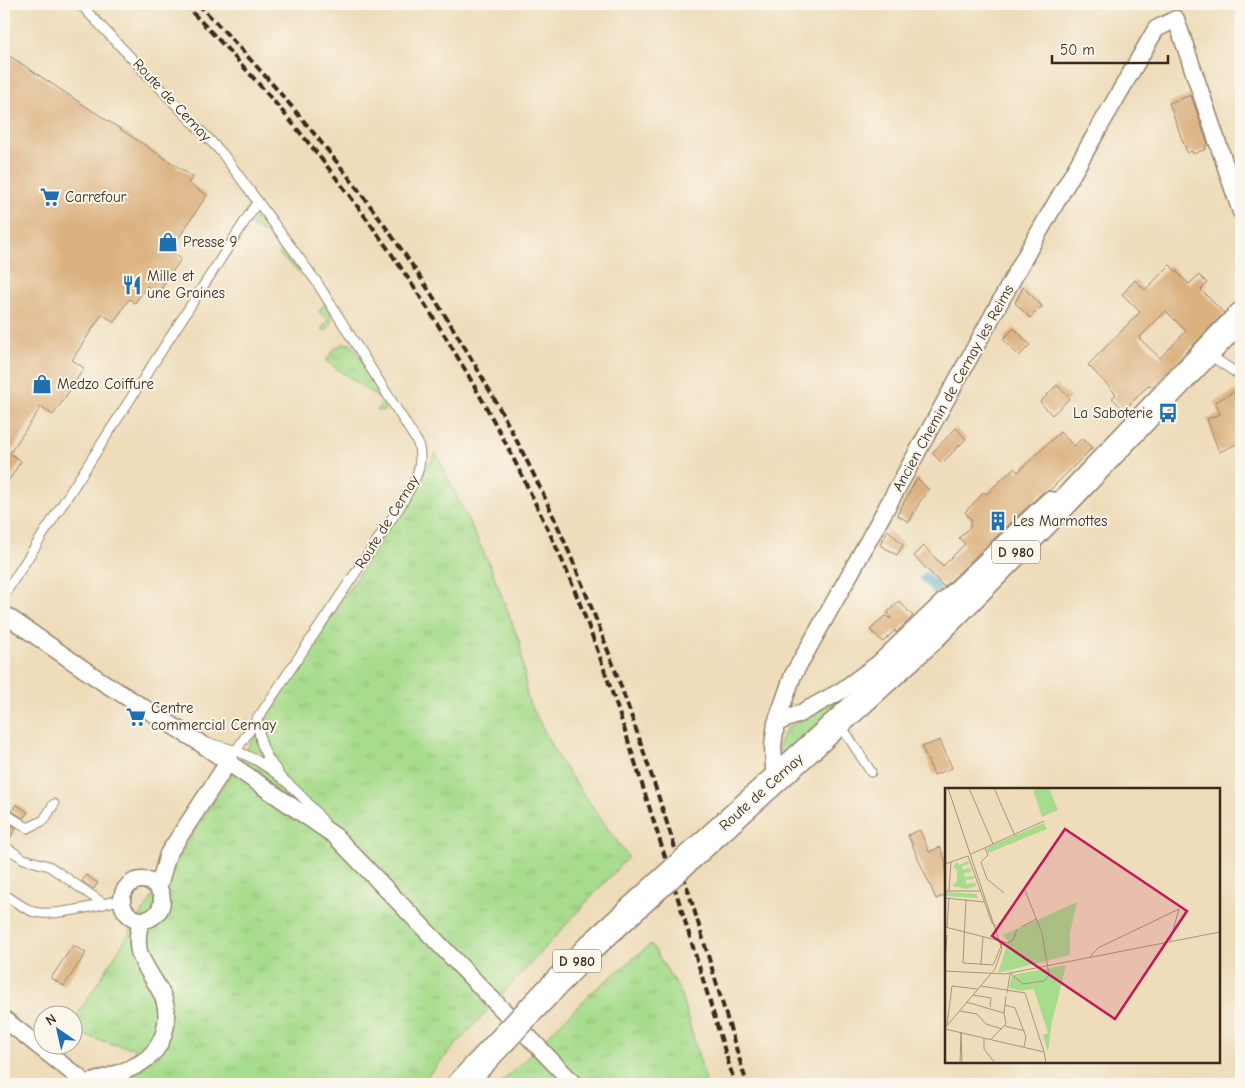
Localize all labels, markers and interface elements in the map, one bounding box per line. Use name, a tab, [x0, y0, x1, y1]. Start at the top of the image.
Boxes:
scale bar	[1052, 32, 1169, 64]
text: 50 m	[1060, 41, 1095, 59]
street label: Route de Cernay	[129, 55, 215, 145]
supermarket icon: Carrefour	[39, 186, 61, 208]
place label: Carrefour	[65, 188, 127, 206]
shop icon: Presse 9	[157, 231, 179, 253]
place label: Presse 9	[183, 233, 238, 251]
place label: Mille et une Graines	[147, 267, 225, 302]
restaurant icon: Mille et une Graines	[121, 274, 143, 296]
street label: Ancien Chemin de Cernay les Reims	[888, 281, 1018, 495]
shop icon: Medzo Coiffure	[31, 373, 53, 395]
place label: Medzo Coiffure	[57, 375, 154, 393]
bus stop icon: La Saboterie	[1157, 402, 1179, 424]
place label: La Saboterie	[1073, 404, 1153, 422]
street label: Route de Cernay	[351, 472, 423, 572]
building icon: Les Marmottes	[987, 510, 1009, 532]
place label: Les Marmottes	[1013, 512, 1107, 530]
road number: D 980	[992, 540, 1040, 564]
place label: Centre commercial Cernay	[151, 699, 276, 734]
supermarket icon: Centre commercial Cernay	[125, 706, 147, 728]
street label: Route de Cernay	[715, 749, 807, 834]
inset map	[945, 788, 1220, 1063]
road number: D 980	[553, 949, 601, 972]
north arrow	[32, 1006, 82, 1056]
text: N	[42, 1010, 60, 1029]

